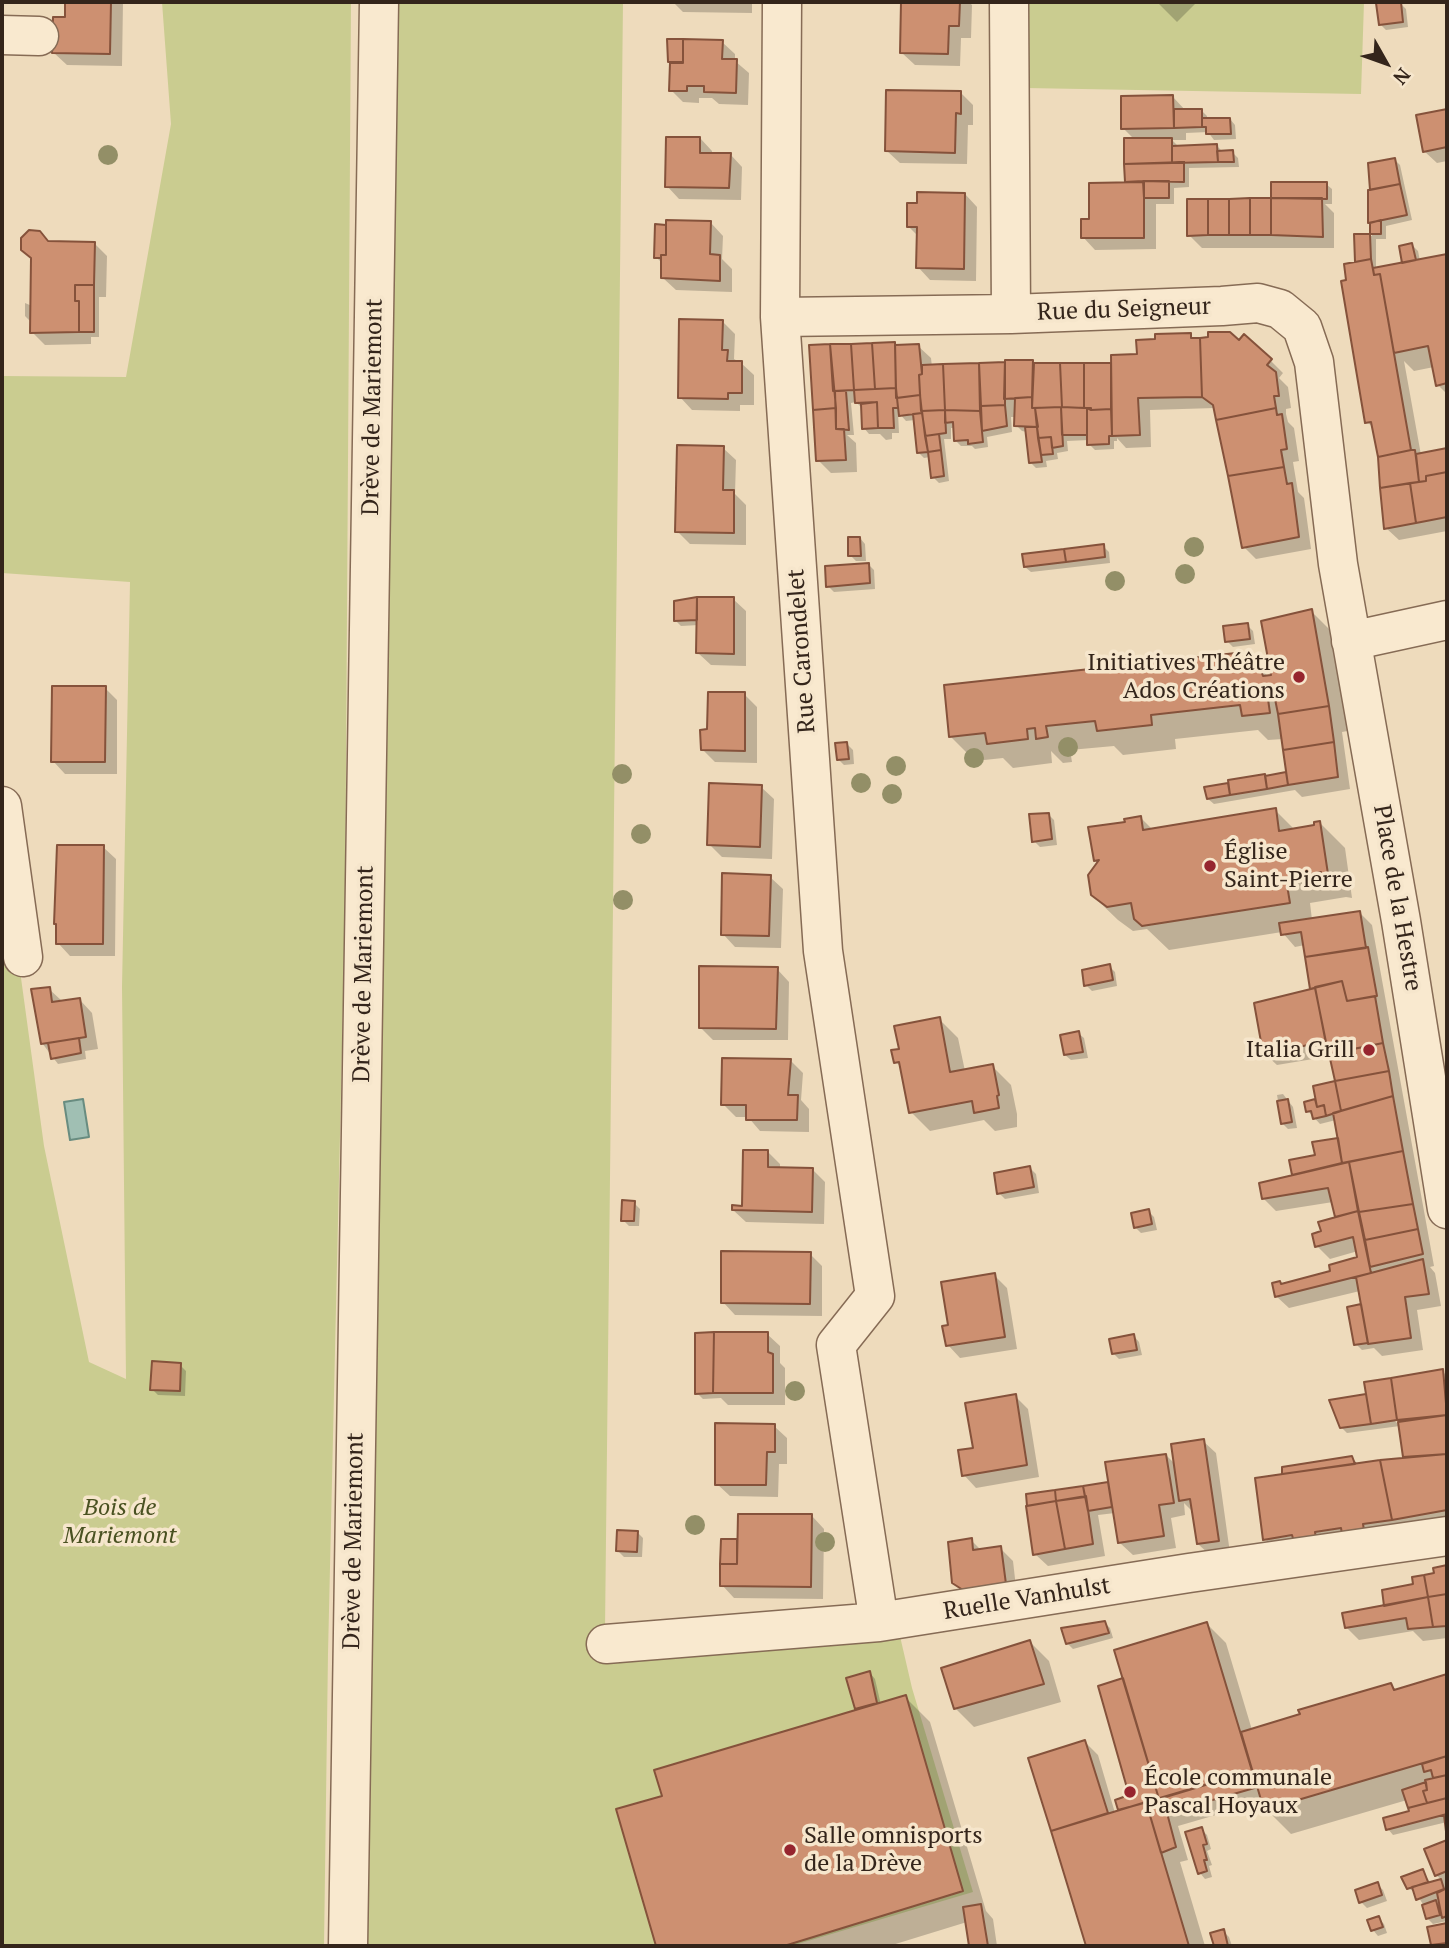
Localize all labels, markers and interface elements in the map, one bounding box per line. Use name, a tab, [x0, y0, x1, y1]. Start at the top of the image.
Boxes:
north arrow	[1351, 28, 1421, 98]
text: N	[1388, 63, 1417, 90]
street label: Rue du Seigneur	[1037, 293, 1211, 327]
street label: Drève de Mariemont	[357, 298, 389, 516]
street label: Rue Carondelet	[782, 568, 822, 734]
place label: Initiatives Théâtre Ados Créations	[1087, 649, 1285, 705]
marker: Initiatives Théâtre Ados Créations	[1291, 669, 1307, 685]
street label: Place de la Hestre	[1366, 803, 1428, 993]
place label: Église Saint-Pierre	[1224, 838, 1353, 894]
marker: Église Saint-Pierre	[1202, 858, 1218, 874]
street label: Drève de Mariemont	[348, 865, 380, 1083]
place label: Italia Grill	[1246, 1036, 1355, 1064]
marker: Italia Grill	[1361, 1042, 1377, 1058]
street label: Drève de Mariemont	[338, 1432, 370, 1650]
park label: Bois de Mariemont	[64, 1494, 176, 1550]
street label: Ruelle Vanhulst	[941, 1572, 1113, 1626]
place label: École communale Pascal Hoyaux	[1144, 1764, 1332, 1820]
marker: École communale Pascal Hoyaux	[1122, 1784, 1138, 1800]
place label: Salle omnisports de la Drève	[804, 1822, 983, 1878]
marker: Salle omnisports de la Drève	[782, 1842, 798, 1858]

